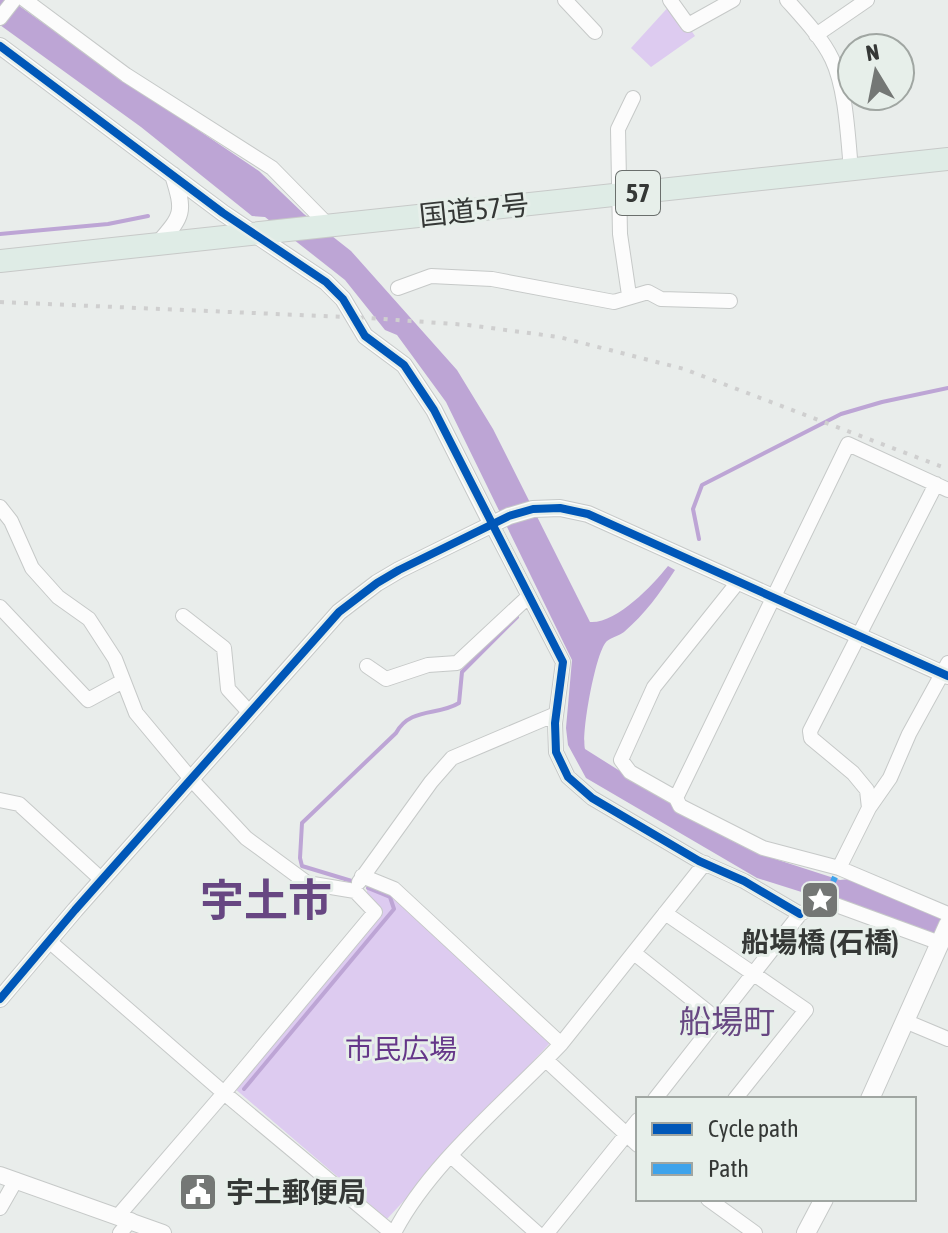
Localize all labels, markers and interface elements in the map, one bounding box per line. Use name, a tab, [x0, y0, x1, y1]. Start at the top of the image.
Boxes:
north arrow	[836, 32, 916, 112]
text: N	[864, 38, 881, 66]
road number: 57	[616, 171, 660, 215]
street label: 国道57号	[417, 188, 531, 232]
district label: 宇土市	[200, 875, 332, 925]
place icon: 船場橋 (石橋)	[799, 879, 841, 921]
place label: 船場橋 (石橋)	[741, 926, 899, 958]
district label: 船場町	[679, 1003, 775, 1040]
park label: 市民広場	[345, 1033, 457, 1065]
legend	[636, 1097, 916, 1201]
text: Cycle path	[708, 1115, 799, 1142]
text: Path	[708, 1155, 749, 1182]
public building icon: 宇土郵便局	[177, 1171, 219, 1213]
place label: 宇土郵便局	[226, 1176, 366, 1208]

